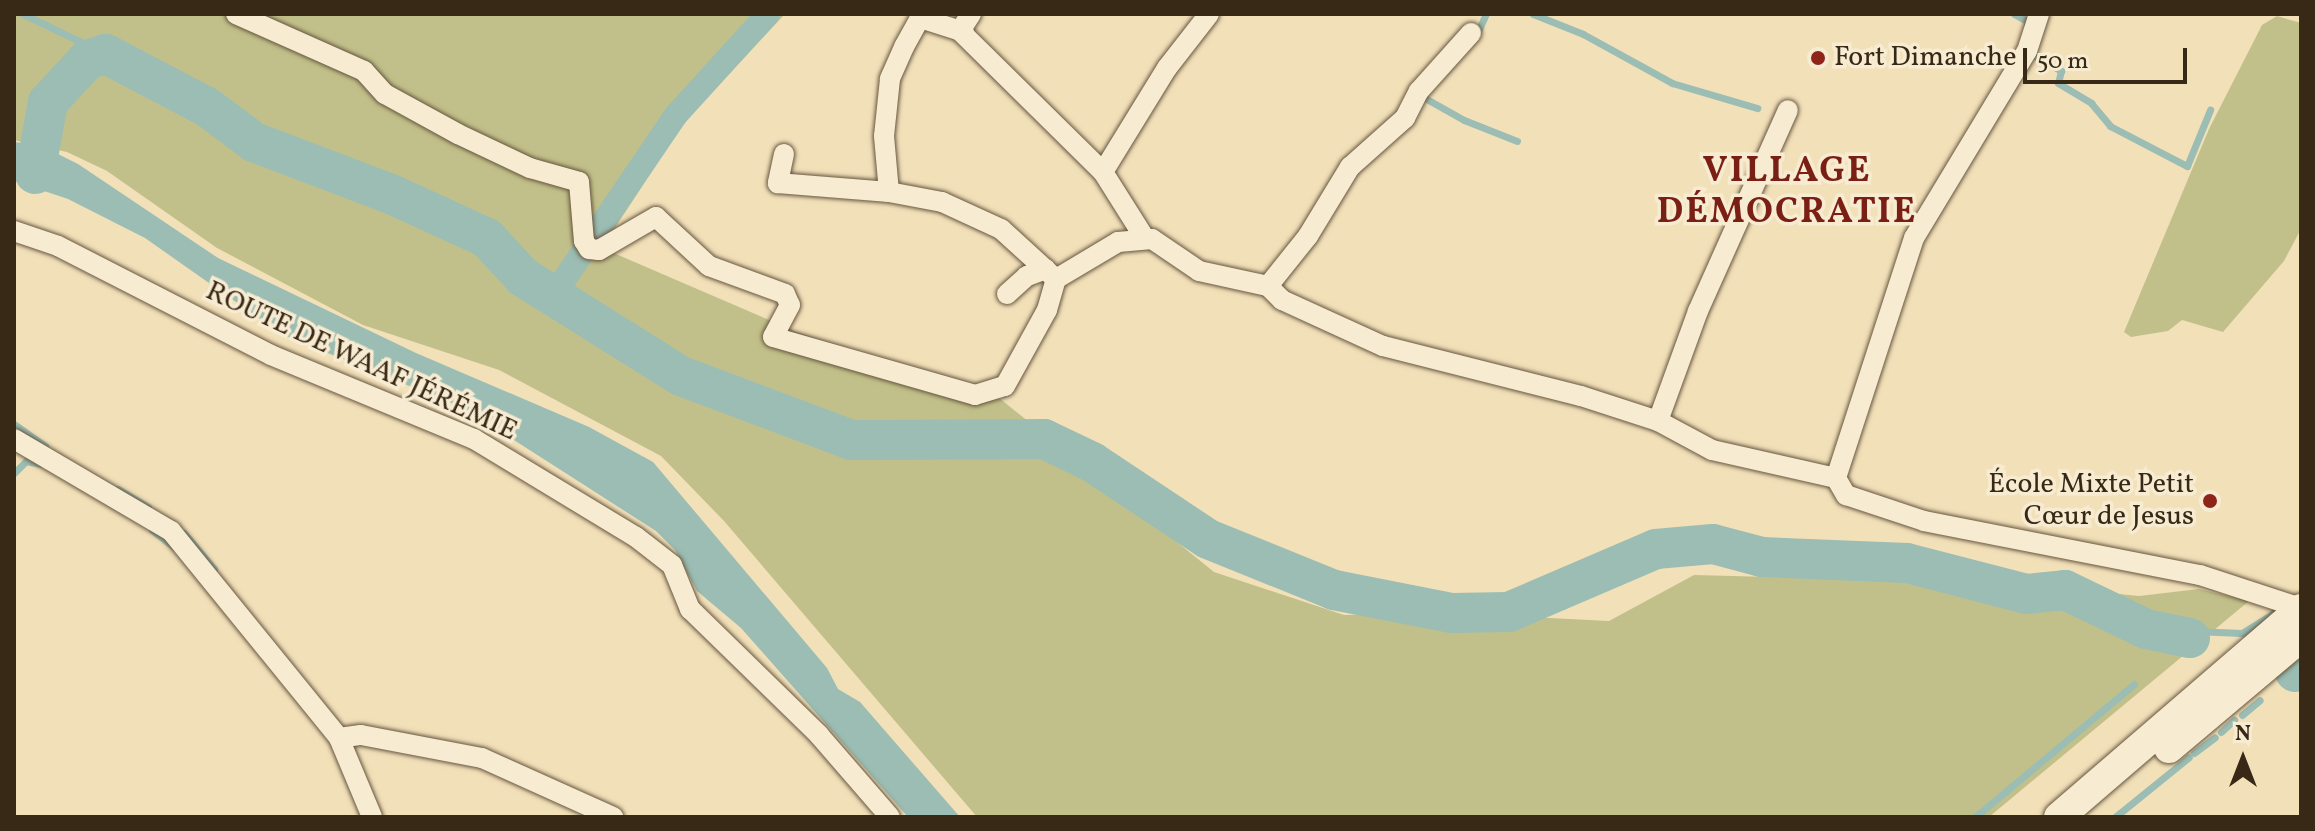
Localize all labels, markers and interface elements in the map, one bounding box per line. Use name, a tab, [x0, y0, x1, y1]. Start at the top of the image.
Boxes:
scale bar	[2027, 32, 2191, 82]
place label: Fort Dimanche	[1834, 41, 2016, 75]
text: 50 m	[2037, 45, 2089, 79]
marker: Fort Dimanche	[1809, 49, 1827, 67]
district label: VILLAGE DÉMOCRATIE	[1657, 150, 1917, 235]
street label: ROUTE DE WAAF JÉRÉMIE	[200, 275, 522, 449]
place label: École Mixte Petit Cœur de Jesus	[1988, 468, 2194, 534]
marker: École Mixte Petit Cœur de Jesus	[2201, 492, 2219, 510]
north arrow	[2203, 719, 2283, 799]
text: N	[2235, 719, 2251, 750]

